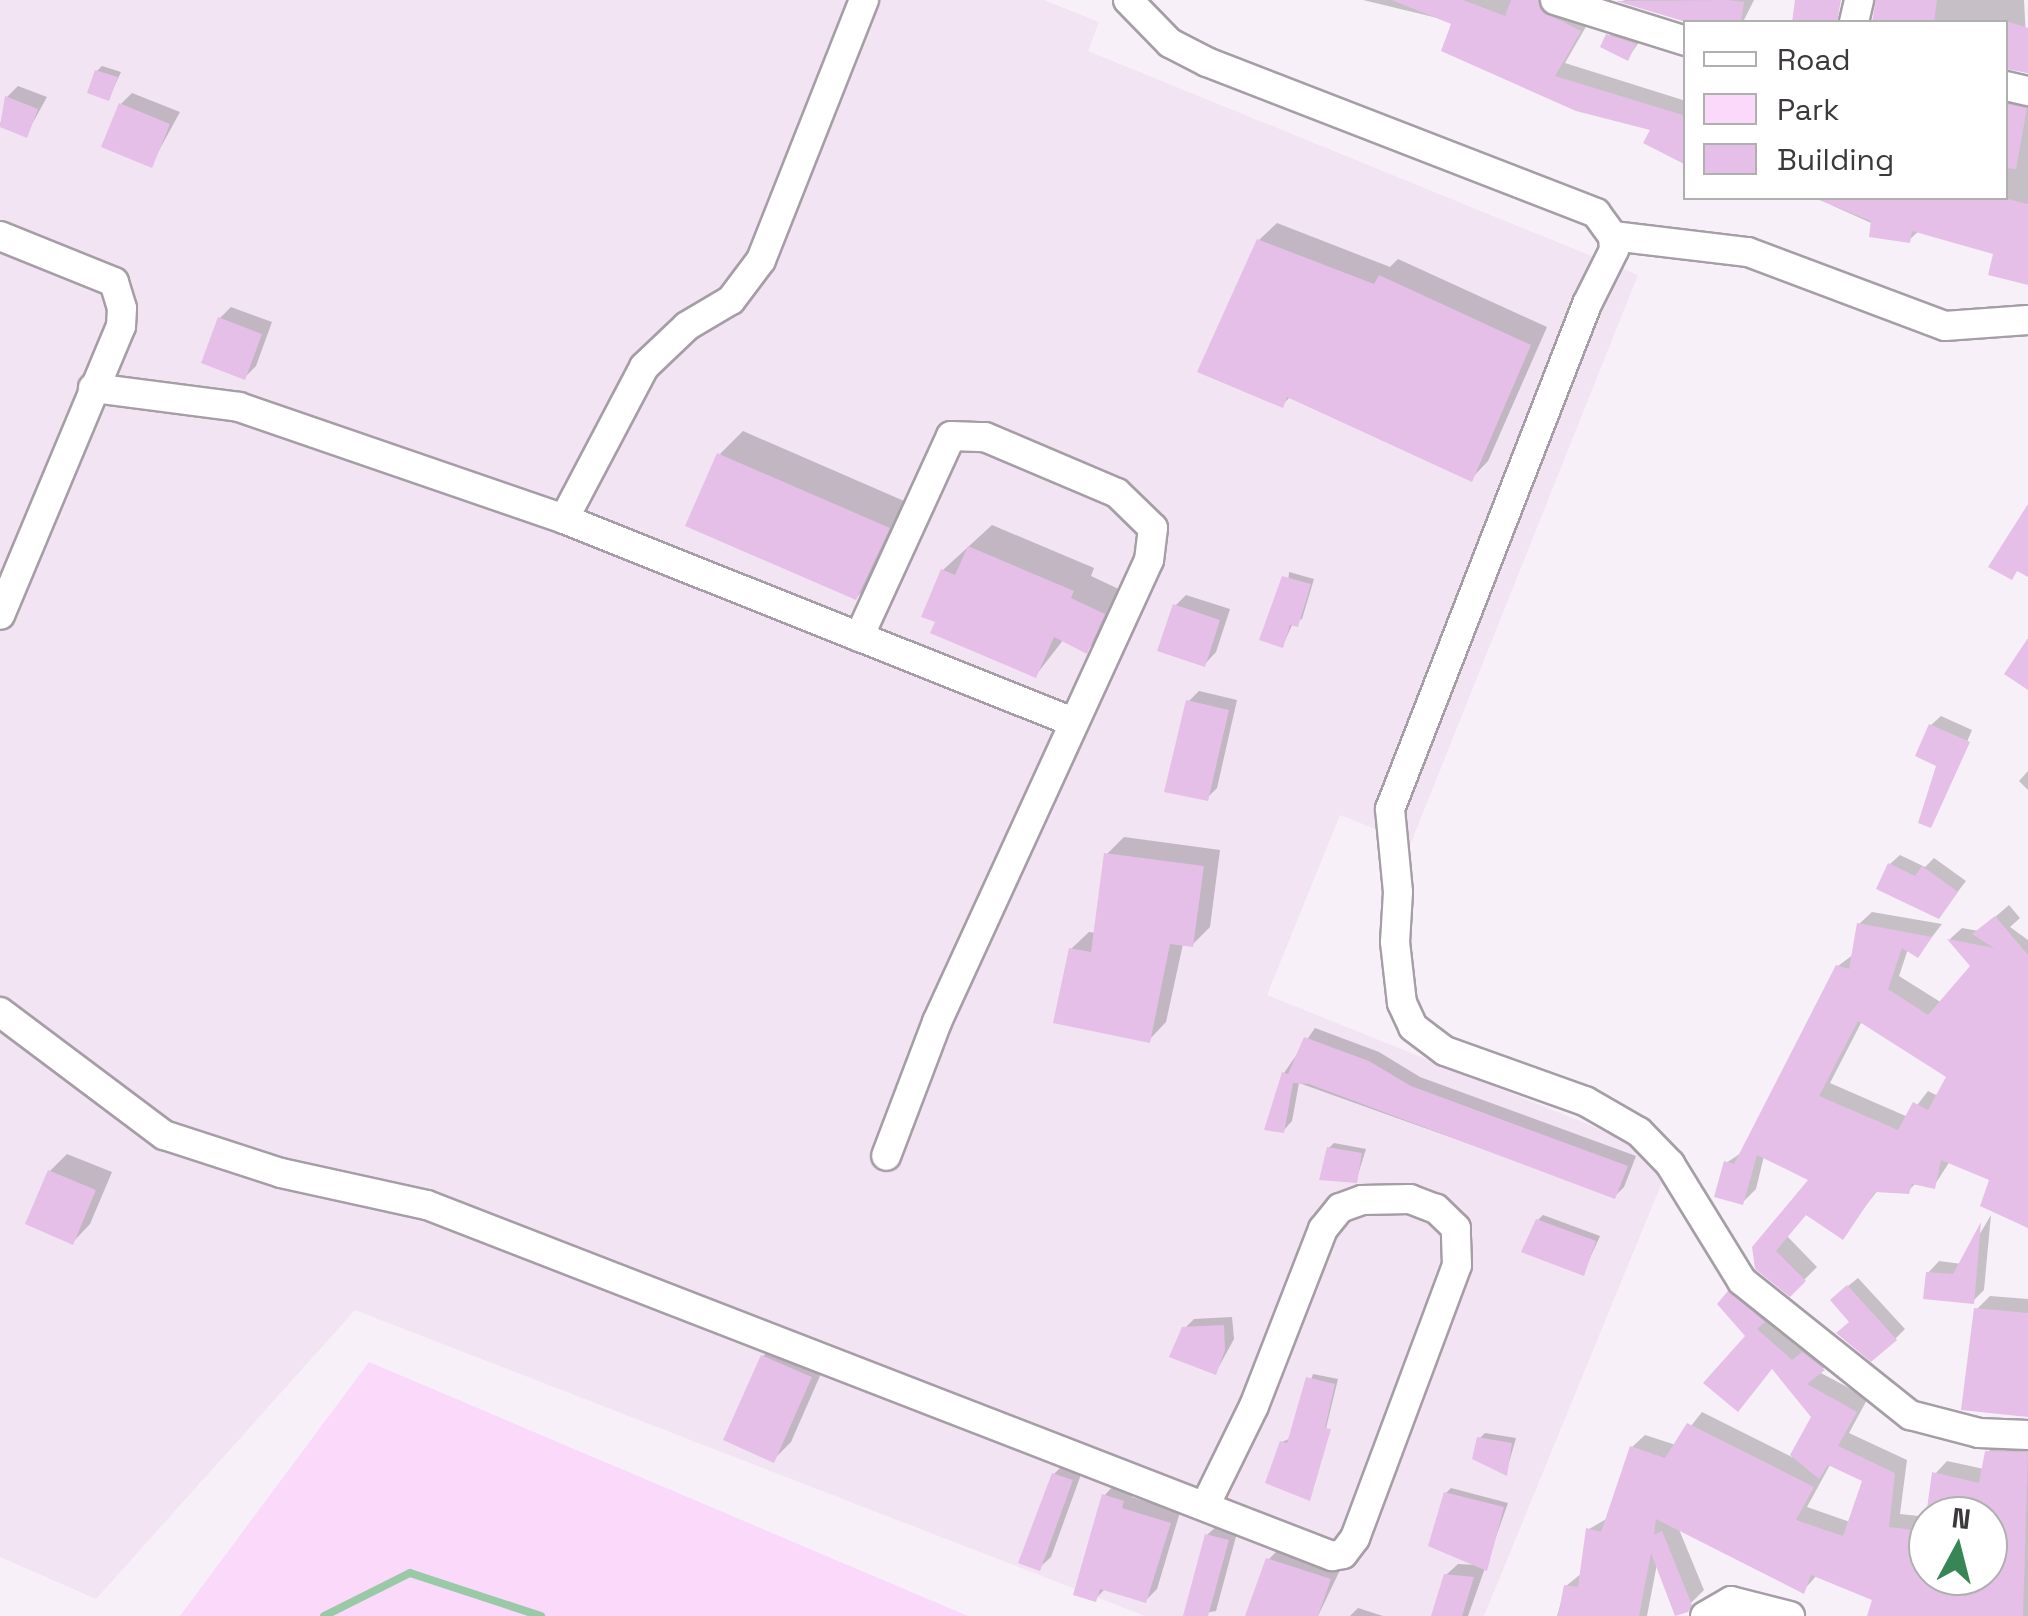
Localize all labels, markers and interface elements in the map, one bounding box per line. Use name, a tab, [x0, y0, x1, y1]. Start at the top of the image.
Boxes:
legend	[1683, 20, 2008, 200]
text: Road	[1777, 40, 1851, 79]
text: Park	[1777, 90, 1839, 129]
text: Building	[1777, 140, 1894, 179]
north arrow	[1908, 1496, 2008, 1596]
text: N	[1950, 1499, 1973, 1537]

